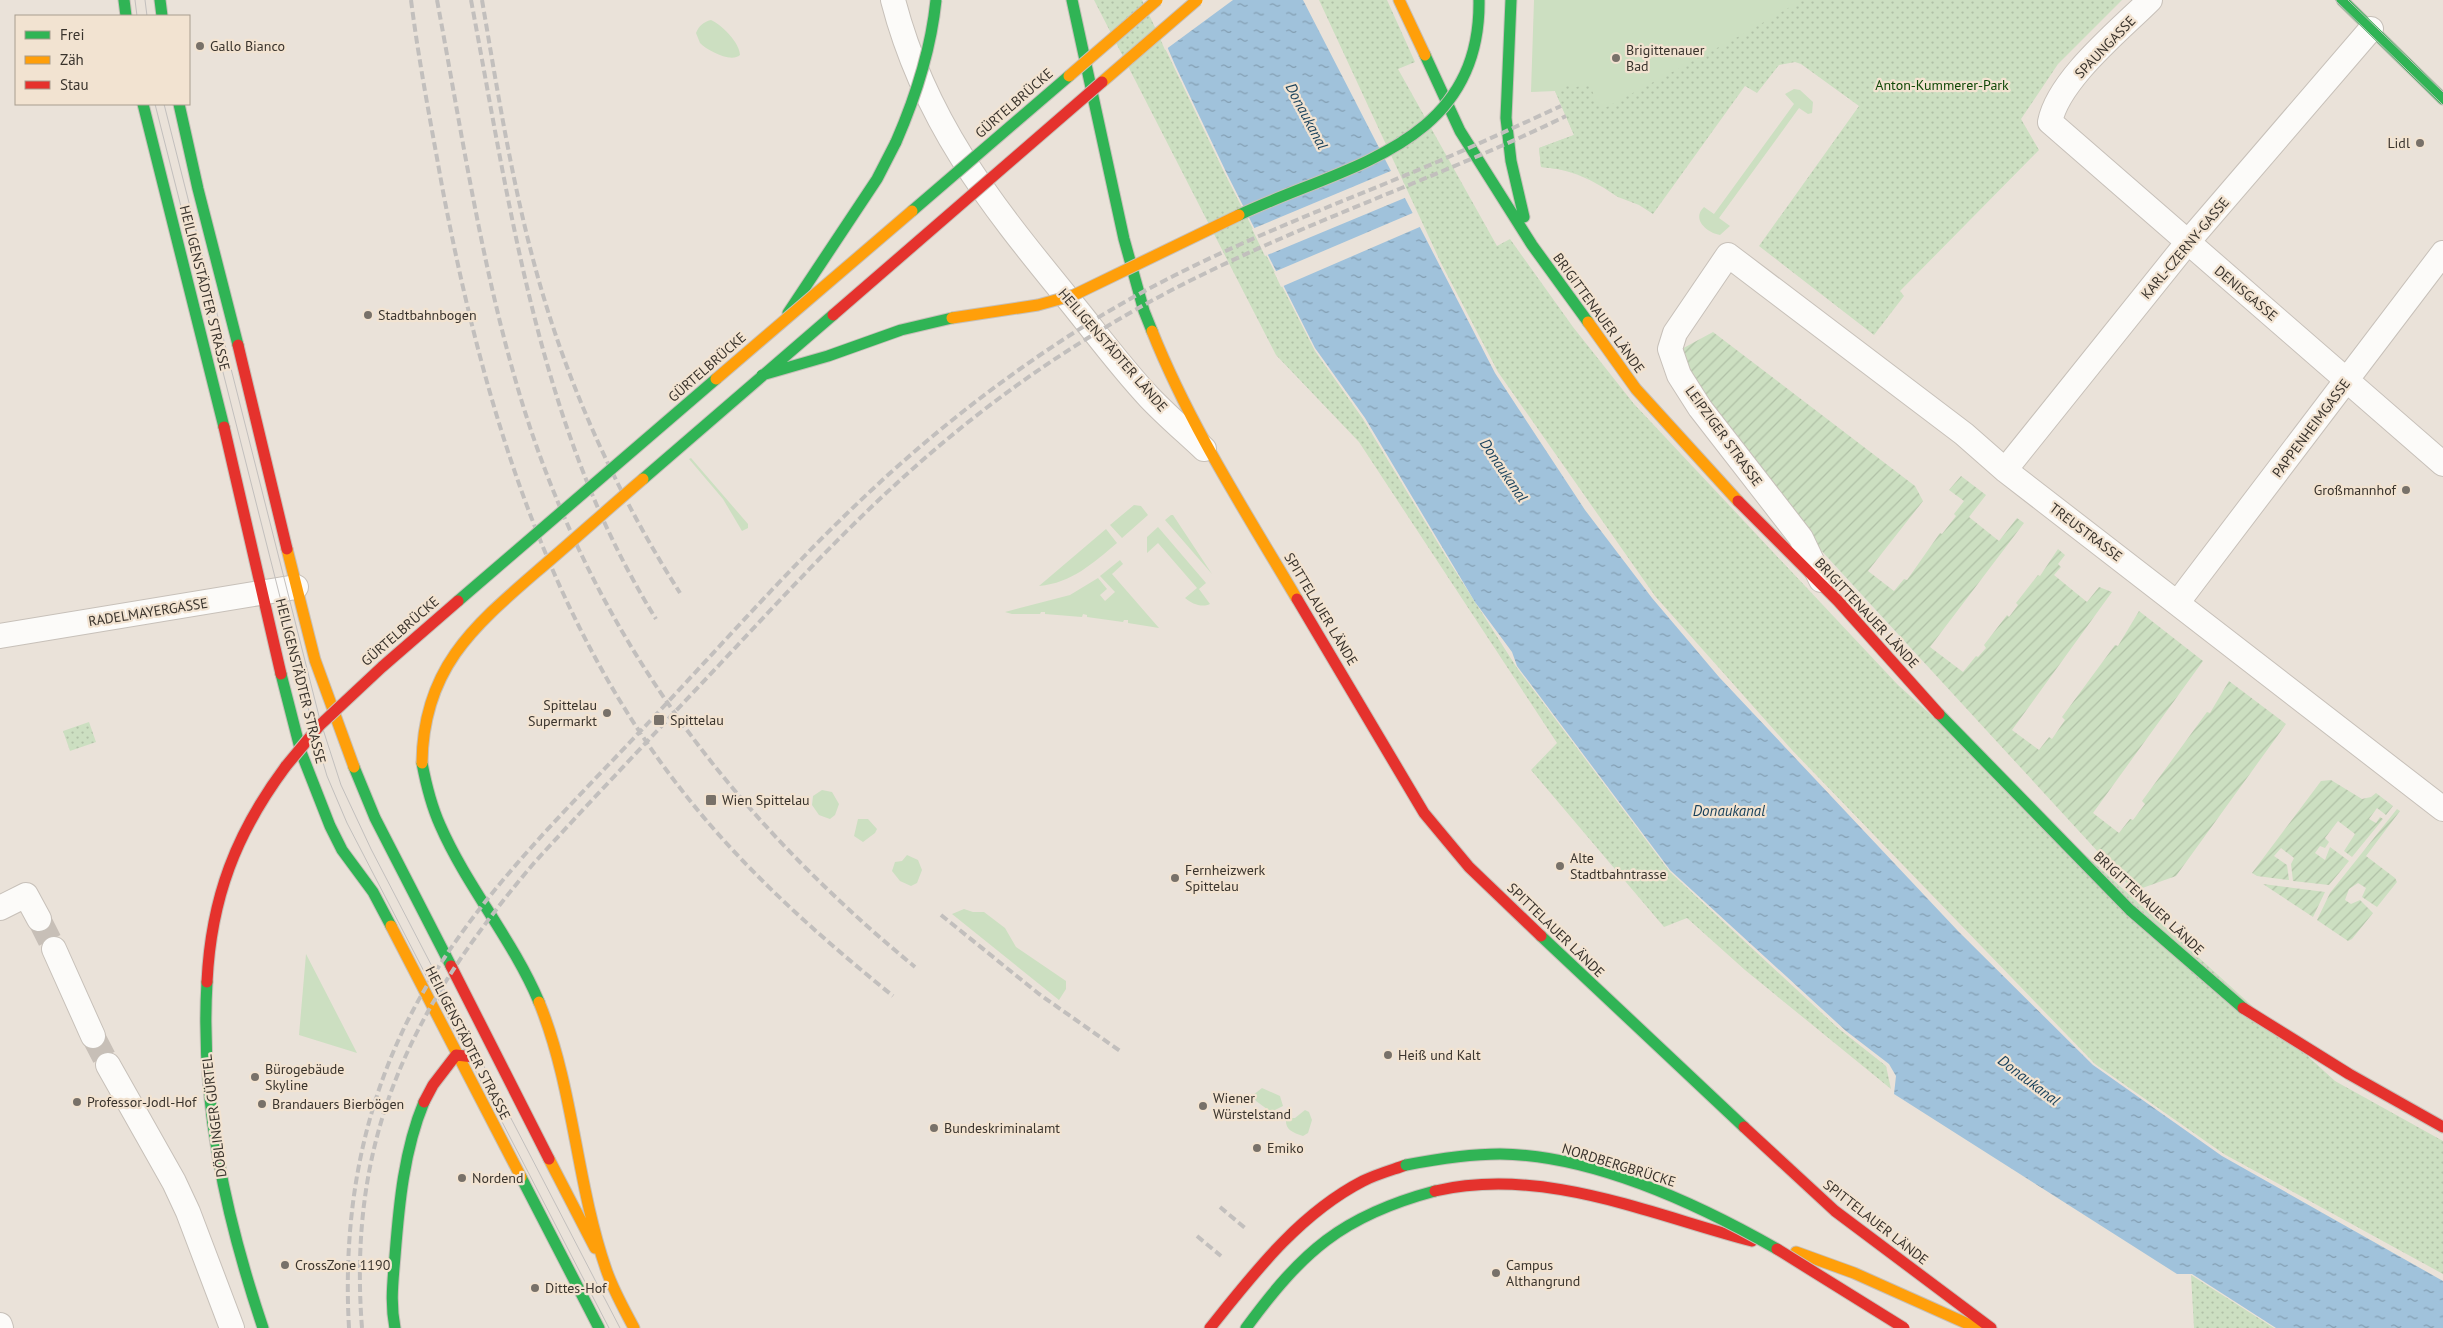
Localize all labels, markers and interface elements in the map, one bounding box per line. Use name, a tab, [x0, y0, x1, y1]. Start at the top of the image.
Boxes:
street label: SPAUNGASSE	[2071, 12, 2139, 82]
legend	[15, 15, 190, 105]
text: Frei	[60, 25, 85, 44]
place label: Gallo Bianco	[210, 37, 285, 55]
marker: Gallo Bianco	[194, 40, 206, 52]
place label: Brigittenauer Bad	[1626, 41, 1705, 75]
text: Zäh	[60, 50, 84, 69]
marker: Brigittenauer Bad	[1610, 52, 1622, 64]
street label: GÜRTELBRÜCKE	[971, 64, 1057, 142]
text: Stau	[60, 75, 89, 94]
park label: Anton-Kummerer-Park	[1875, 76, 2009, 94]
water label: Donaukanal	[1282, 80, 1332, 152]
place label: Lidl	[2387, 134, 2410, 152]
marker: Lidl	[2414, 137, 2426, 149]
street label: KARL-CZERNY-GASSE	[2137, 193, 2233, 303]
street label: HEILIGENSTÄDTER STRASSE	[176, 203, 234, 373]
street label: BRIGITTENAUER LÄNDE	[1549, 249, 1649, 377]
street label: DENISGASSE	[2211, 261, 2281, 325]
street label: HEILIGENSTÄDTER LÄNDE	[1054, 285, 1172, 415]
place label: Stadtbahnbogen	[378, 306, 477, 324]
marker: Stadtbahnbogen	[362, 309, 374, 321]
street label: GÜRTELBRÜCKE	[664, 328, 750, 406]
street label: PAPPENHEIMGASSE	[2268, 375, 2354, 481]
street label: LEIPZIGER STRASSE	[1682, 382, 1766, 490]
water label: Donaukanal	[1476, 435, 1532, 505]
place label: Großmannhof	[2314, 481, 2397, 499]
marker: Großmannhof	[2400, 484, 2412, 496]
street label: TREUSTRASSE	[2046, 499, 2126, 565]
street label: SPITTELAUER LÄNDE	[1280, 549, 1362, 669]
street label: BRIGITTENAUER LÄNDE	[1811, 554, 1923, 672]
street label: GÜRTELBRÜCKE	[357, 592, 443, 670]
street label: RADELMAYERGASSE	[87, 594, 209, 630]
street label: HEILIGENSTÄDTER STRASSE	[272, 596, 330, 766]
place label: Spittelau Supermarkt	[528, 696, 597, 730]
marker: Spittelau Supermarkt	[601, 707, 613, 719]
place label: Spittelau	[670, 711, 724, 729]
marker: Spittelau	[652, 713, 666, 727]
place label: Wien Spittelau	[722, 791, 810, 809]
marker: Wien Spittelau	[704, 793, 718, 807]
water label: Donaukanal	[1693, 801, 1765, 820]
street label: BRIGITTENAUER LÄNDE	[2090, 847, 2208, 959]
place label: Alte Stadtbahntrasse	[1570, 849, 1667, 883]
marker: Alte Stadtbahntrasse	[1554, 860, 1566, 872]
place label: Fernheizwerk Spittelau	[1185, 861, 1266, 895]
marker: Fernheizwerk Spittelau	[1169, 872, 1181, 884]
street label: SPITTELAUER LÄNDE	[1504, 879, 1608, 981]
street label: HEILIGENSTÄDTER STRASSE	[421, 963, 515, 1123]
place label: Heiß und Kalt	[1398, 1046, 1481, 1064]
marker: Heiß und Kalt	[1382, 1049, 1394, 1061]
water label: Donaukanal	[1994, 1051, 2064, 1109]
street label: DÖBLINGER GÜRTEL	[198, 1054, 230, 1178]
place label: Bürogebäude Skyline	[265, 1060, 344, 1094]
marker: Bürogebäude Skyline	[249, 1071, 261, 1083]
place label: Wiener Würstelstand	[1213, 1089, 1291, 1123]
place label: Professor-Jodl-Hof	[87, 1093, 197, 1111]
place label: Brandauers Bierbögen	[272, 1095, 404, 1113]
marker: Professor-Jodl-Hof	[71, 1096, 83, 1108]
marker: Brandauers Bierbögen	[256, 1098, 268, 1110]
marker: Wiener Würstelstand	[1197, 1100, 1209, 1112]
place label: Bundeskriminalamt	[944, 1119, 1060, 1137]
marker: Bundeskriminalamt	[928, 1122, 940, 1134]
place label: Emiko	[1267, 1139, 1304, 1157]
street label: NORDBERGBRÜCKE	[1560, 1139, 1678, 1191]
marker: Emiko	[1251, 1142, 1263, 1154]
place label: Nordend	[472, 1169, 524, 1187]
marker: Nordend	[456, 1172, 468, 1184]
street label: SPITTELAUER LÄNDE	[1820, 1175, 1932, 1269]
place label: CrossZone 1190	[295, 1256, 391, 1274]
place label: Campus Althangrund	[1506, 1256, 1580, 1290]
marker: CrossZone 1190	[279, 1259, 291, 1271]
marker: Campus Althangrund	[1490, 1267, 1502, 1279]
place label: Dittes-Hof	[545, 1279, 607, 1297]
marker: Dittes-Hof	[529, 1282, 541, 1294]

